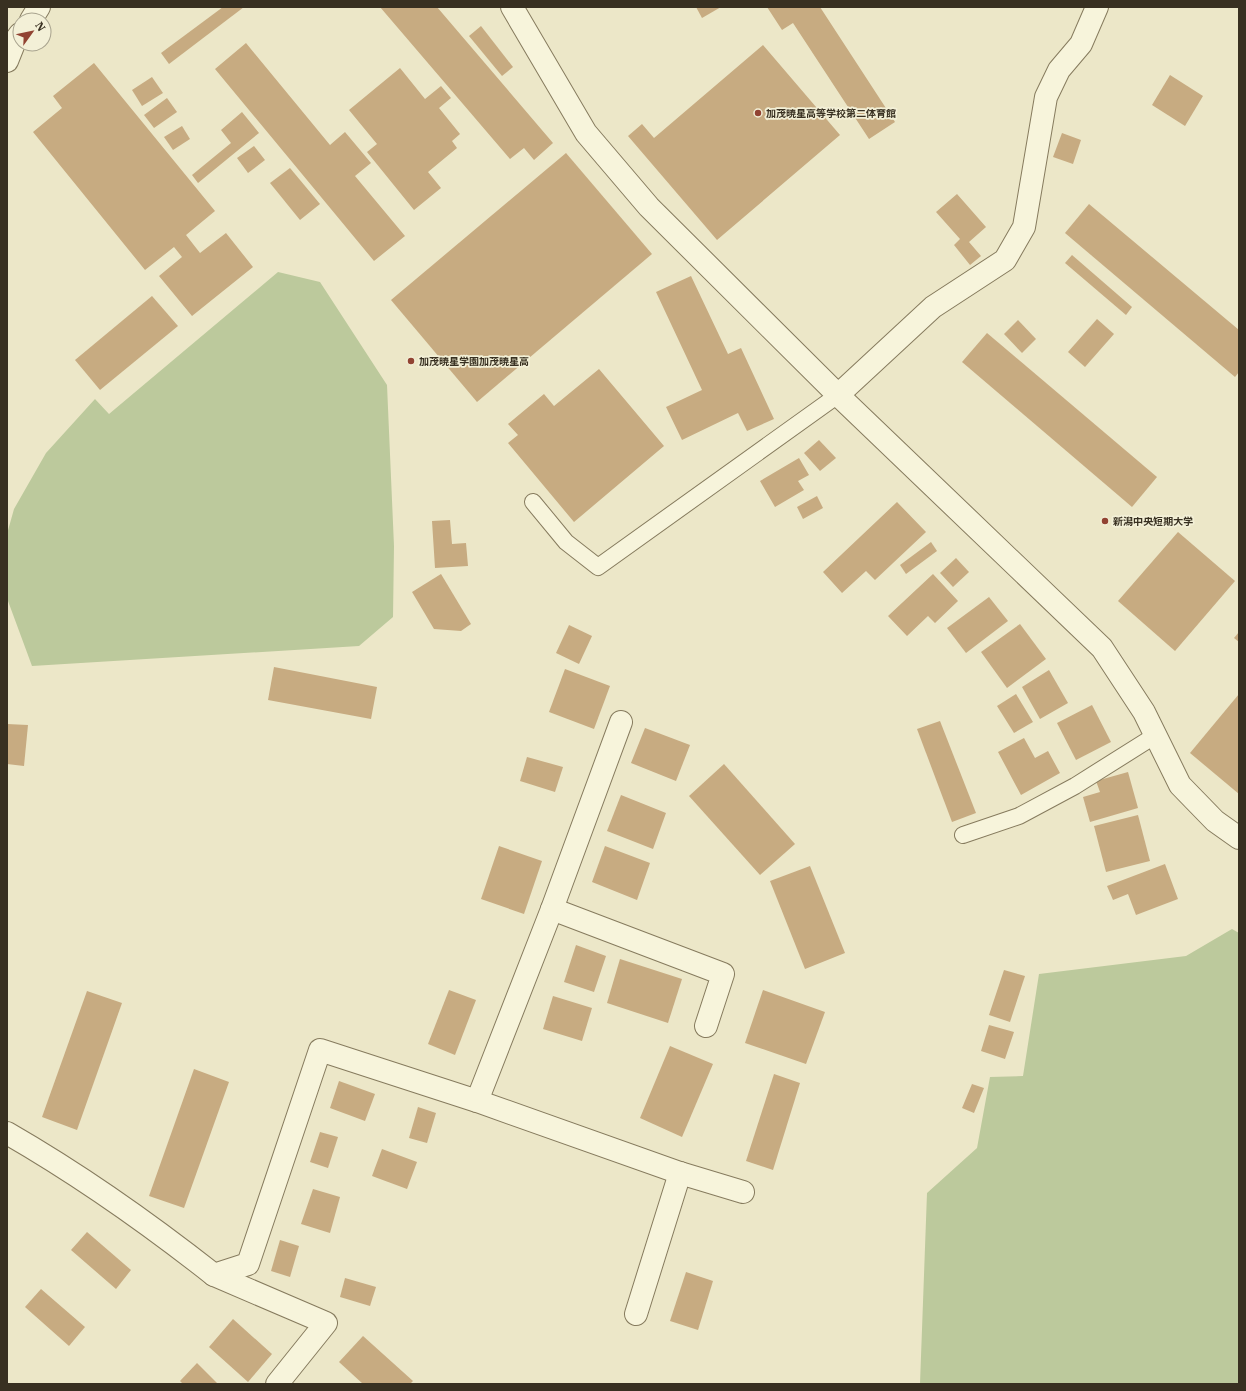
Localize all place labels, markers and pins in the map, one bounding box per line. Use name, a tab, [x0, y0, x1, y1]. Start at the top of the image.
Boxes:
place label: 加茂暁星高等学校第二体育館	[766, 107, 896, 120]
marker: 加茂暁星高等学校第二体育館	[753, 108, 763, 118]
place label: 加茂暁星学園加茂暁星高	[419, 355, 529, 368]
marker: 加茂暁星学園加茂暁星高	[406, 356, 416, 366]
place label: 新潟中央短期大学	[1113, 515, 1193, 528]
marker: 新潟中央短期大学	[1100, 516, 1110, 526]

